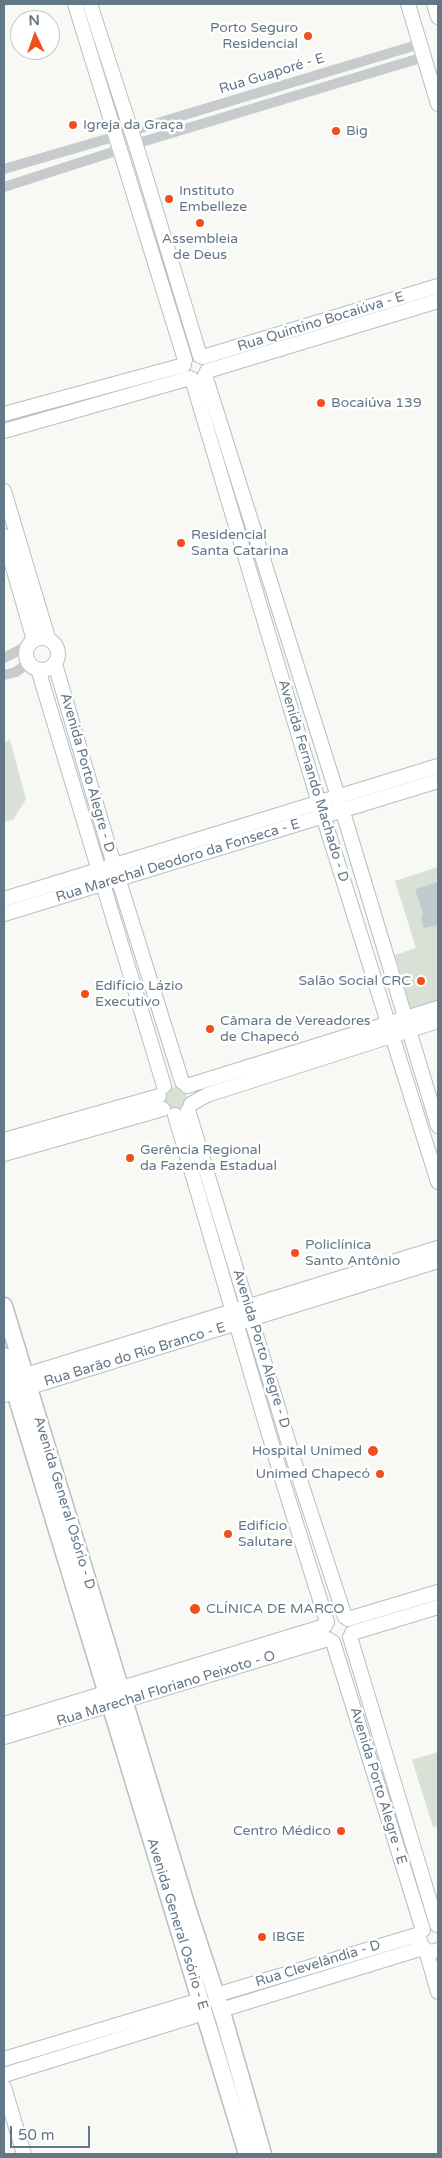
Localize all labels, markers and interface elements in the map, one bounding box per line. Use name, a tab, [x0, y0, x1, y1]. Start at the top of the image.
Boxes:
north arrow	[10, 10, 60, 60]
text: N	[28, 12, 40, 29]
place label: Porto Seguro Residencial	[210, 20, 298, 52]
marker: Porto Seguro Residencial	[302, 30, 314, 42]
street label: Rua Guaporé - E	[217, 50, 327, 98]
place label: Igreja da Graça	[83, 117, 183, 133]
marker: Igreja da Graça	[67, 119, 79, 131]
place label: Big	[346, 123, 368, 139]
marker: Big	[330, 125, 342, 137]
place label: Instituto Embelleze	[179, 183, 247, 216]
marker: Instituto Embelleze	[163, 193, 175, 205]
marker: Assembleia de Deus	[194, 217, 206, 229]
place label: Assembleia de Deus	[162, 231, 238, 264]
street label: Rua Quintino Bocaiúva - E	[235, 289, 407, 355]
place label: Bocaiúva 139	[331, 395, 422, 411]
marker: Bocaiúva 139	[315, 397, 327, 409]
place label: Residencial Santa Catarina	[191, 527, 289, 560]
marker: Residencial Santa Catarina	[175, 537, 187, 549]
street label: Avenida Fernando Machado - D	[274, 678, 352, 884]
street label: Avenida Porto Alegre - D	[56, 691, 118, 855]
street label: Rua Marechal Deodoro da Fonseca - E	[54, 816, 302, 906]
place label: Salão Social CRC	[298, 973, 411, 989]
marker: Salão Social CRC	[415, 975, 427, 987]
place label: Edifício Lázio Executivo	[95, 978, 183, 1010]
marker: Edifício Lázio Executivo	[79, 988, 91, 1000]
place label: Câmara de Vereadores de Chapecó	[220, 1013, 371, 1046]
marker: Câmara de Vereadores de Chapecó	[204, 1023, 216, 1035]
place label: Gerência Regional da Fazenda Estadual	[140, 1142, 277, 1174]
marker: Gerência Regional da Fazenda Estadual	[124, 1152, 136, 1164]
place label: Policlínica Santo Antônio	[305, 1237, 400, 1270]
marker: Policlínica Santo Antônio	[289, 1247, 301, 1259]
street label: Avenida Porto Alegre - D	[229, 1268, 293, 1430]
street label: Rua Barão do Rio Branco - E	[42, 1319, 228, 1391]
street label: Avenida General Osório - D	[30, 1414, 98, 1592]
place label: Hospital Unimed	[252, 1443, 362, 1459]
marker: Hospital Unimed	[366, 1444, 380, 1458]
place label: Unimed Chapecó	[256, 1466, 370, 1482]
marker: Unimed Chapecó	[374, 1468, 386, 1480]
place label: Edifício Salutare	[238, 1518, 293, 1550]
marker: Edifício Salutare	[222, 1528, 234, 1540]
place label: CLÍNICA DE MARCO	[206, 1601, 345, 1617]
marker: CLÍNICA DE MARCO	[188, 1602, 202, 1616]
street label: Rua Marechal Floriano Peixoto - O	[55, 1648, 277, 1730]
street label: Avenida Porto Alegre - E	[346, 1705, 410, 1867]
place label: Centro Médico	[233, 1823, 331, 1839]
marker: Centro Médico	[335, 1825, 347, 1837]
street label: Avenida General Osório - E	[143, 1836, 211, 2012]
place label: IBGE	[272, 1929, 305, 1945]
marker: IBGE	[256, 1931, 268, 1943]
street label: Rua Clevelândia - D	[253, 1937, 383, 1991]
scale bar	[12, 2116, 92, 2148]
text: 50 m	[18, 2126, 55, 2144]

